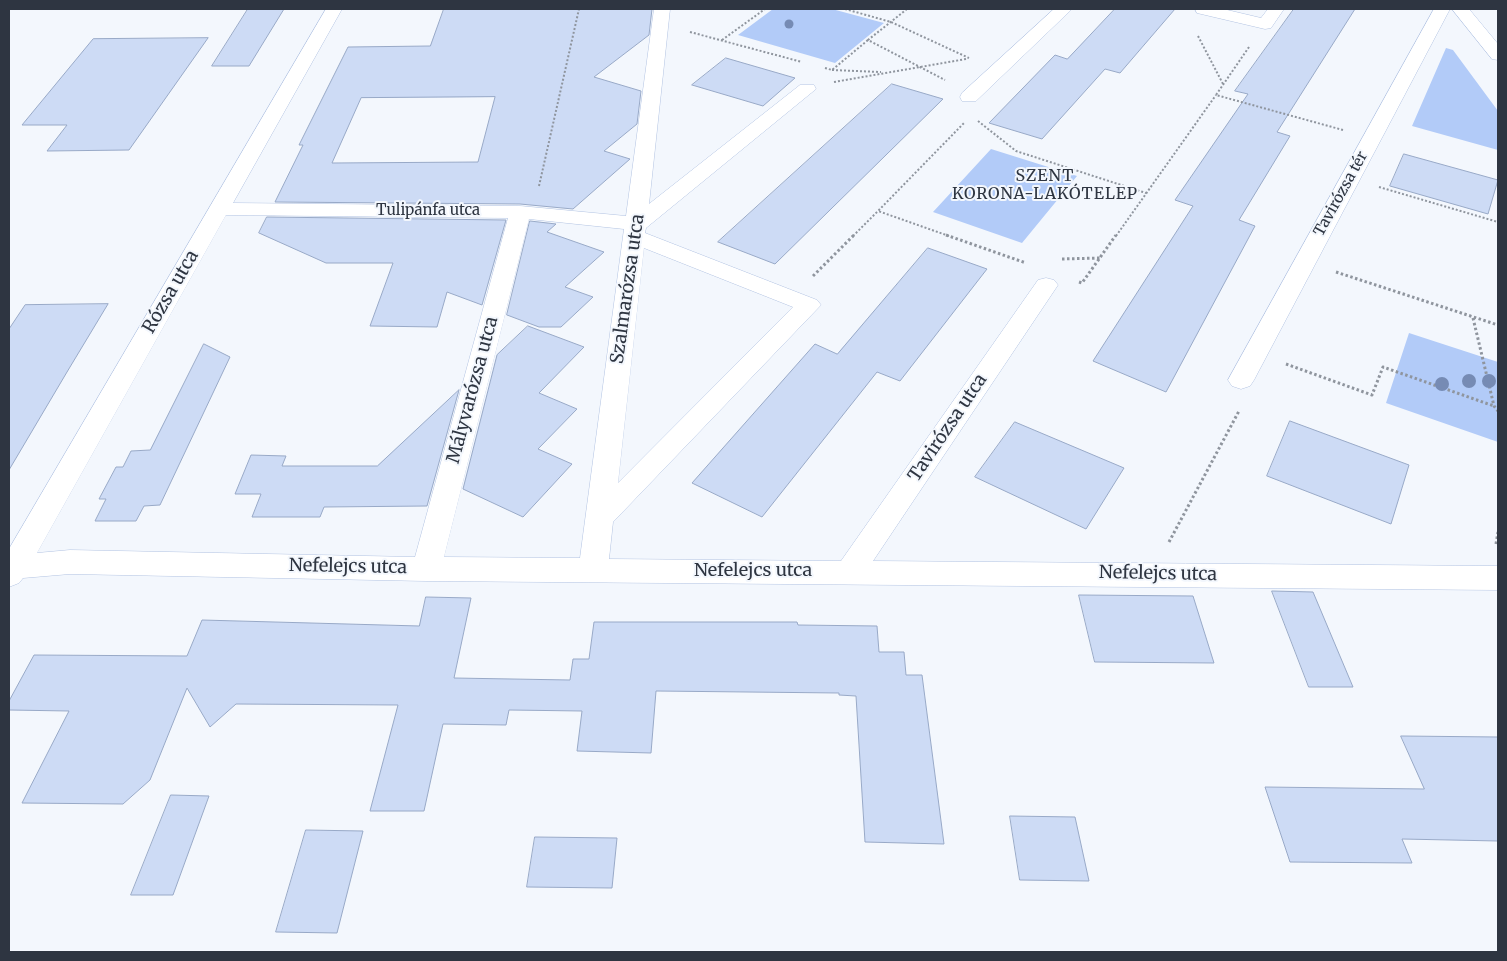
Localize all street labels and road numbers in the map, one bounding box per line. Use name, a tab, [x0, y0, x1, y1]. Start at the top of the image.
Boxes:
street label: Tavirózsa tér	[1310, 149, 1372, 239]
street label: Tulipánfa utca	[376, 202, 480, 220]
street label: Szalmarózsa utca	[607, 213, 649, 365]
street label: Rózsa utca	[139, 247, 203, 337]
street label: Mályvarózsa utca	[443, 314, 503, 466]
street label: Tavirózsa utca	[904, 370, 992, 486]
street label: Nefelejcs utca	[289, 555, 407, 579]
street label: Nefelejcs utca	[694, 560, 812, 582]
street label: Nefelejcs utca	[1099, 562, 1217, 586]

